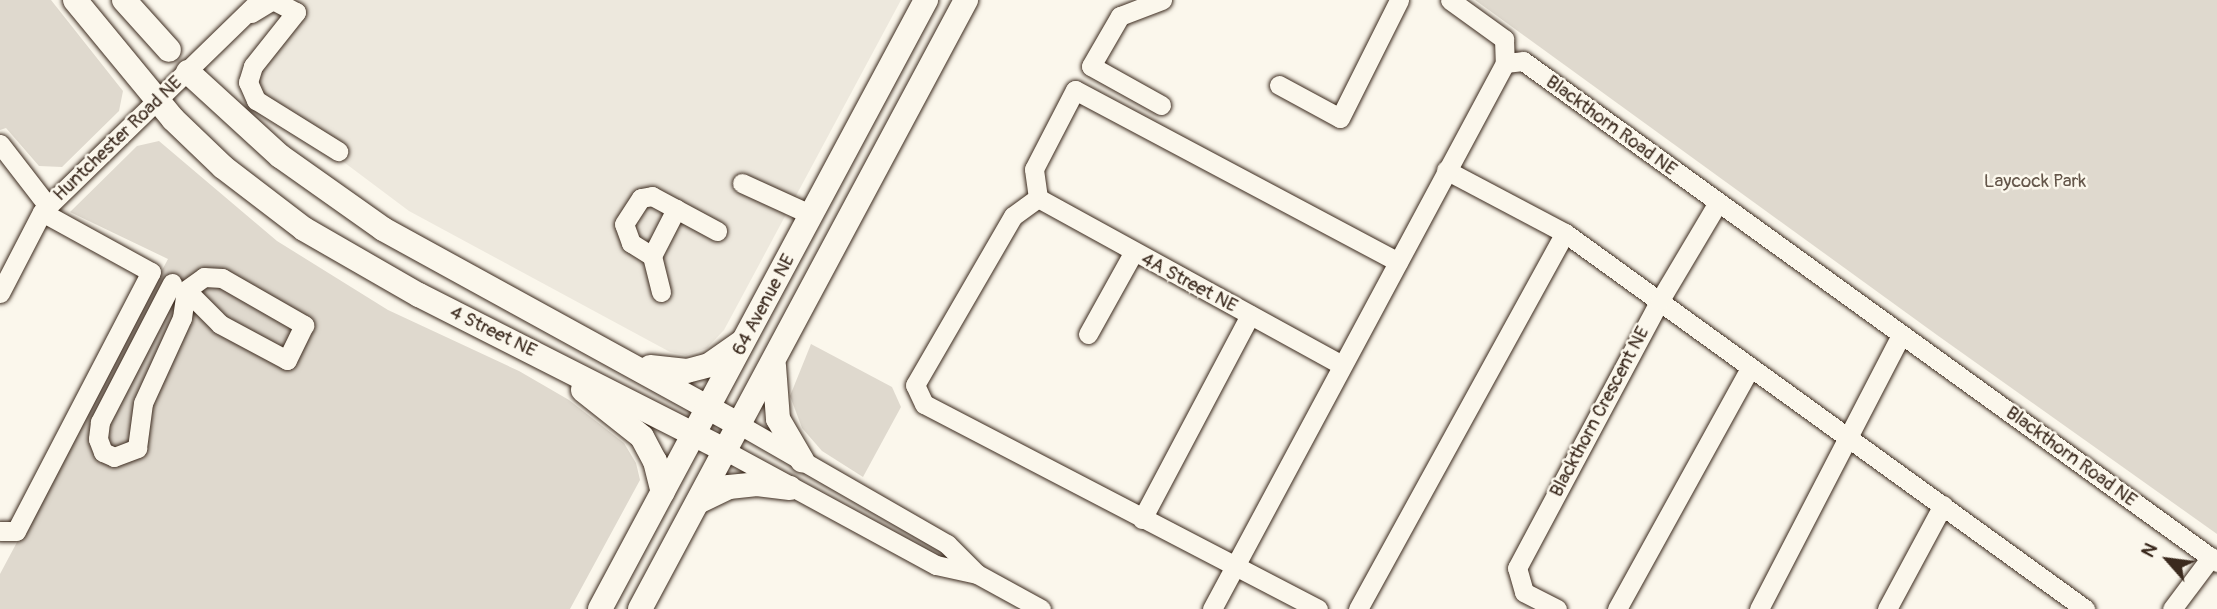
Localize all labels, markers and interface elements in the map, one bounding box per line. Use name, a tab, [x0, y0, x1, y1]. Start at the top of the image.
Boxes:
street label: Blackthorn Road NE	[1541, 71, 1681, 181]
street label: Huntchester Road NE	[49, 72, 187, 206]
park label: Laycock Park	[1984, 171, 2086, 193]
street label: 4A Street NE	[1137, 248, 1241, 318]
street label: 64 Avenue NE	[728, 250, 800, 360]
street label: 4 Street NE	[446, 301, 540, 363]
street label: Blackthorn Crescent NE	[1545, 323, 1655, 501]
street label: Blackthorn Road NE	[2001, 402, 2141, 512]
north arrow	[2133, 525, 2203, 595]
text: N	[2136, 539, 2163, 561]

